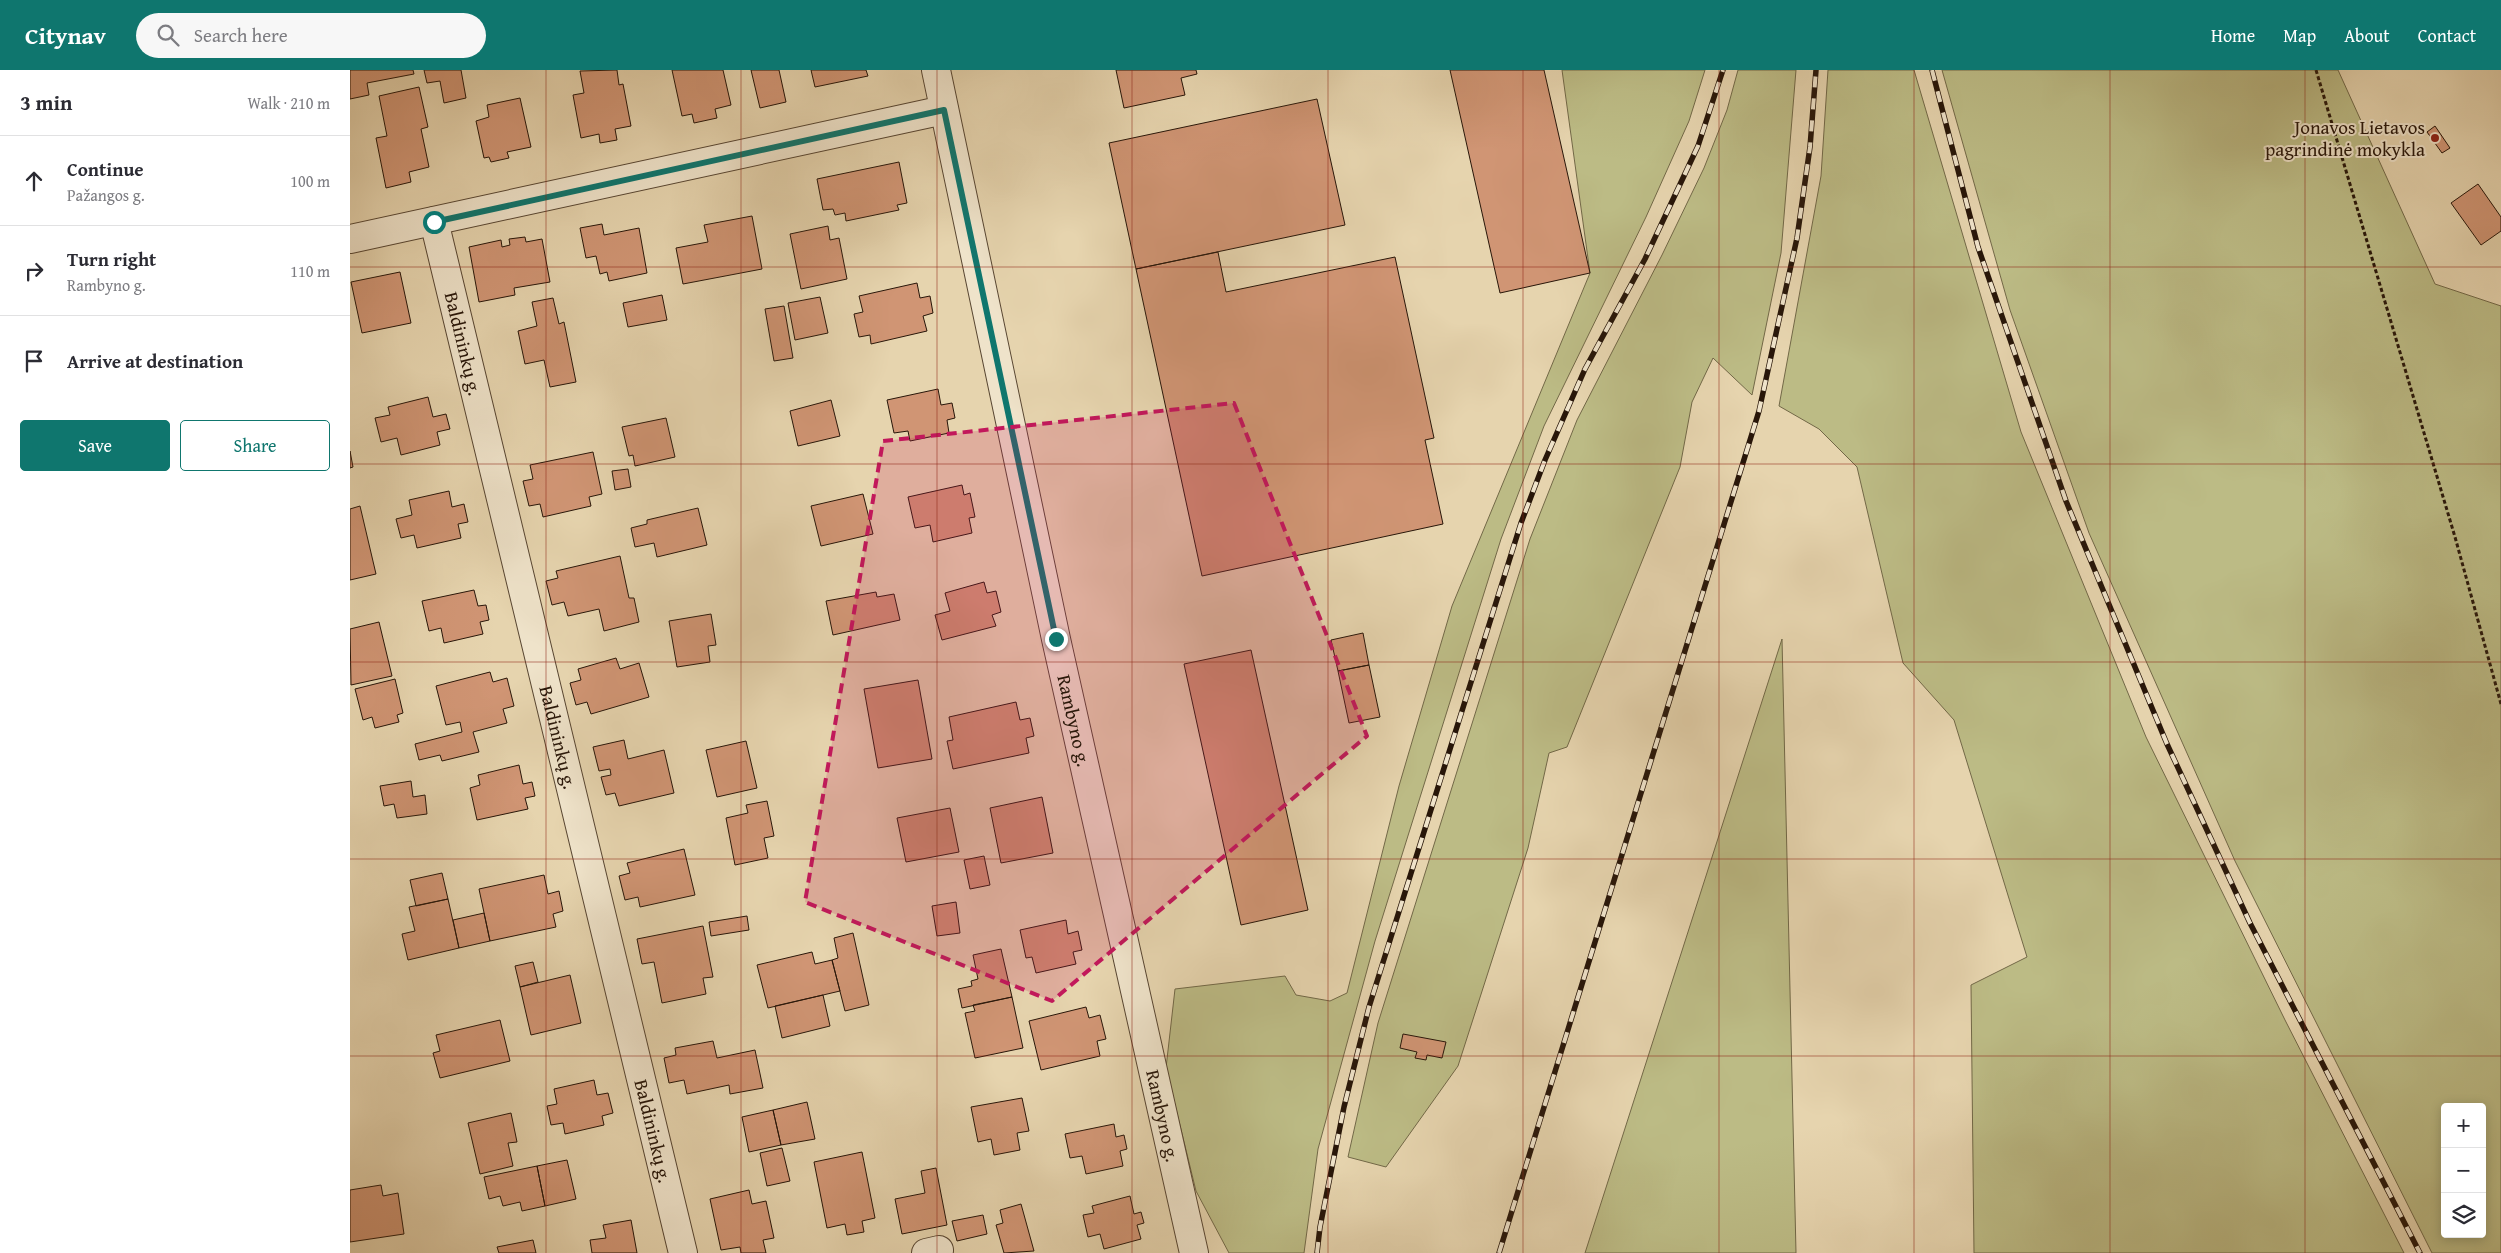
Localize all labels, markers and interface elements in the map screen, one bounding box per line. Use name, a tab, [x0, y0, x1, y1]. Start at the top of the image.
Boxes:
search box	[136, 13, 486, 58]
text: Citynav	[25, 18, 106, 53]
icon: search	[154, 21, 182, 49]
text: Search here	[194, 21, 288, 49]
text: Home	[2211, 22, 2255, 49]
text: Map	[2283, 22, 2316, 49]
text: About	[2344, 22, 2390, 49]
text: Contact	[2418, 22, 2476, 49]
text: 3 min	[20, 87, 72, 118]
text: Walk · 210 m	[247, 91, 330, 115]
place label: Jonavos Lietavos pagrindinė mokykla	[2265, 113, 2425, 163]
marker: Jonavos Lietavos pagrindinė mokykla	[2429, 132, 2441, 144]
text: Continue	[67, 155, 144, 183]
icon: ahead	[20, 167, 48, 195]
text: 100 m	[290, 169, 330, 193]
text: Pažangos g.	[67, 183, 145, 207]
route start	[423, 211, 446, 234]
text: Turn right	[67, 245, 156, 273]
icon: right	[20, 257, 48, 285]
text: 110 m	[290, 259, 330, 283]
text: Rambyno g.	[67, 273, 146, 297]
street label: Baldininkų g.	[438, 289, 490, 398]
icon: arrive	[20, 347, 48, 375]
text: Arrive at destination	[67, 347, 243, 375]
button: Save	[20, 420, 170, 471]
button: Share	[180, 420, 330, 471]
route end	[1045, 628, 1068, 651]
street label: Rambyno g.	[1050, 672, 1098, 769]
street label: Baldininkų g.	[533, 683, 585, 792]
street label: Rambyno g.	[1139, 1067, 1187, 1164]
street label: Baldininkų g.	[628, 1076, 680, 1185]
map controls	[2441, 1103, 2486, 1238]
button: +	[2441, 1103, 2486, 1148]
button: −	[2441, 1148, 2486, 1193]
button: layers	[2441, 1193, 2486, 1238]

